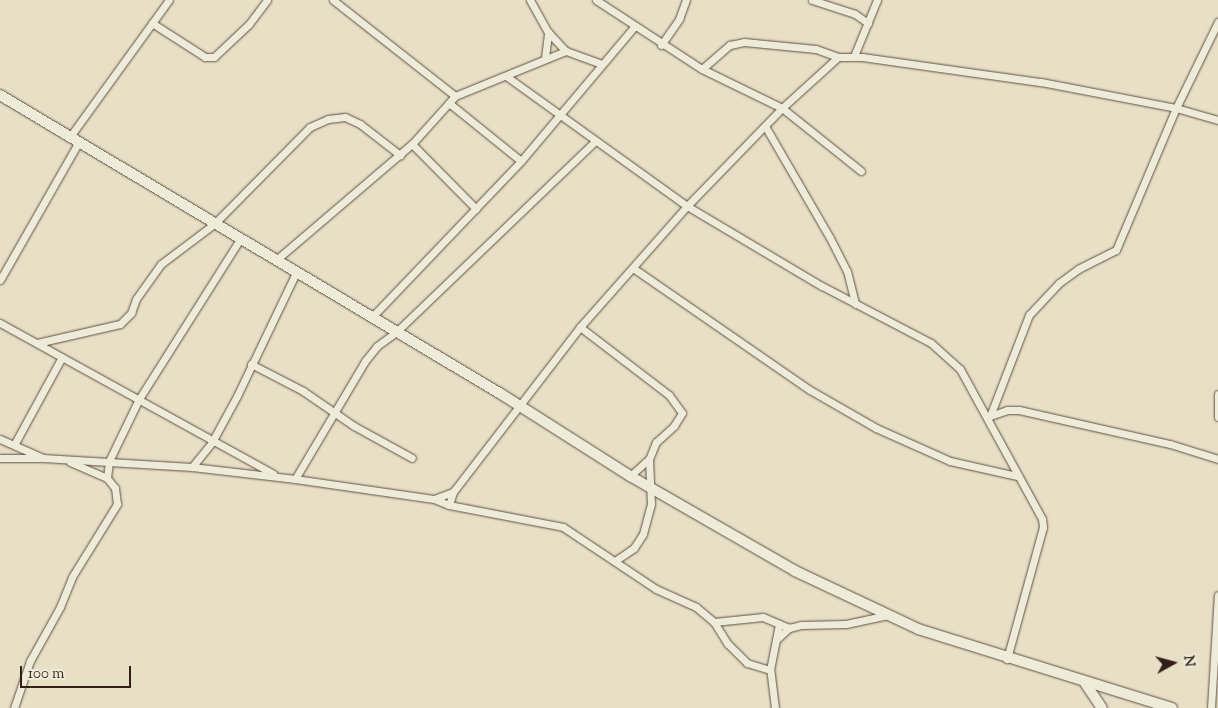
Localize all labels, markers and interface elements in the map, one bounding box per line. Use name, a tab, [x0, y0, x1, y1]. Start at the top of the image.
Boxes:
north arrow	[1148, 638, 1198, 688]
text: N	[1177, 654, 1198, 668]
scale bar	[22, 656, 134, 688]
text: 100 m	[28, 664, 64, 685]

